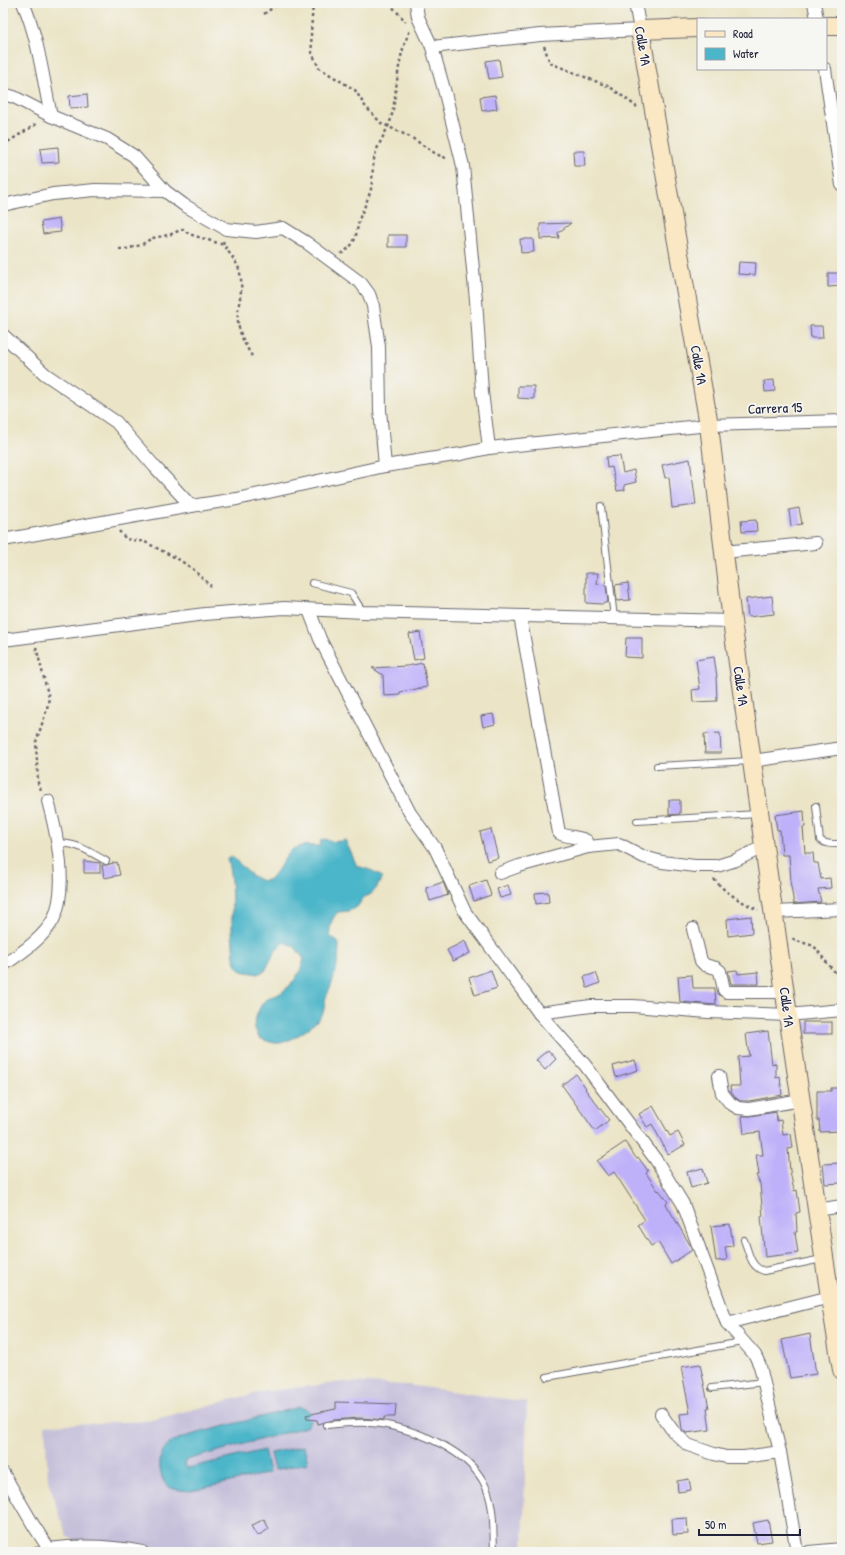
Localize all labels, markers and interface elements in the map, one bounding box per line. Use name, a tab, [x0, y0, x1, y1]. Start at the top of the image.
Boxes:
legend	[697, 18, 827, 70]
street label: Calle 1A	[631, 25, 656, 67]
text: Road	[733, 25, 753, 42]
text: Water	[733, 45, 759, 62]
street label: Calle 1A	[687, 344, 712, 386]
street label: Carrera 15	[747, 397, 803, 418]
street label: Calle 1A	[729, 665, 754, 707]
street label: Calle 1A	[776, 986, 799, 1028]
scale bar	[699, 1511, 800, 1537]
text: 50 m	[705, 1516, 726, 1533]

